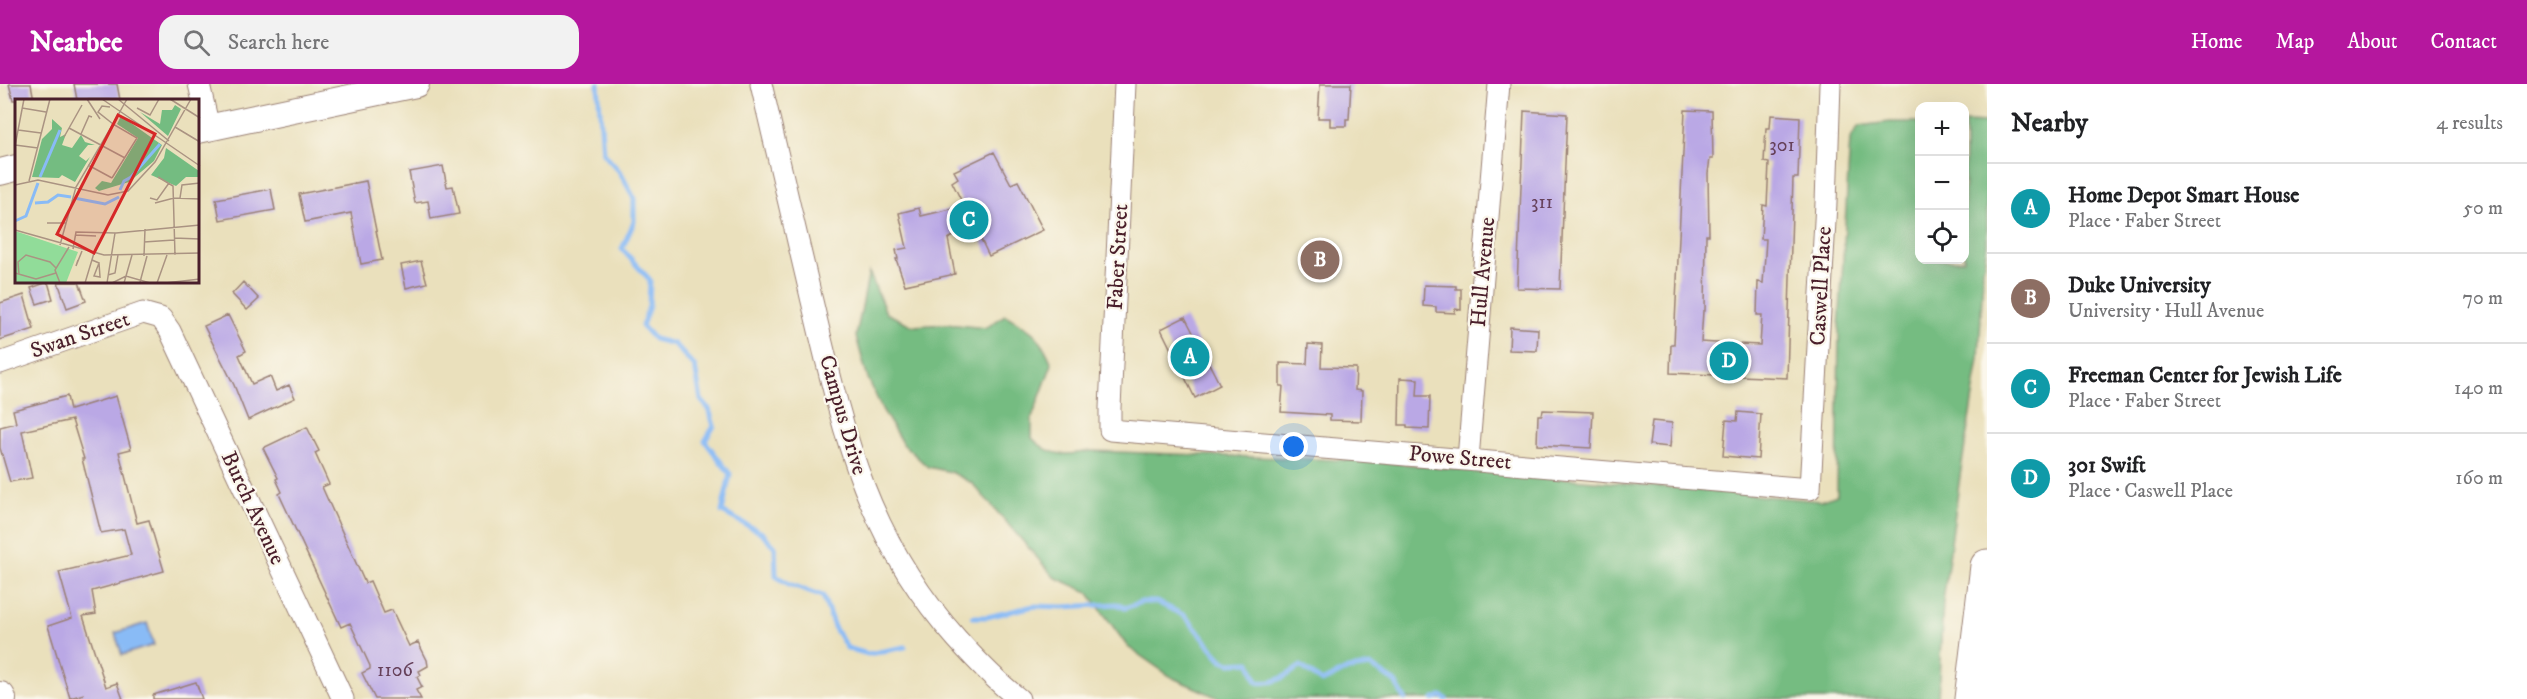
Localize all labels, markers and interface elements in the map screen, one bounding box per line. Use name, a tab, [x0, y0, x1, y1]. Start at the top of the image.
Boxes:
search box	[159, 15, 579, 69]
text: Nearbee	[30, 25, 123, 60]
icon: search	[180, 26, 213, 59]
text: Search here	[228, 29, 329, 56]
text: Home	[2191, 29, 2243, 55]
text: Map	[2276, 29, 2314, 55]
text: About	[2347, 29, 2398, 55]
text: Contact	[2431, 29, 2497, 55]
inset map	[15, 99, 200, 284]
map controls	[1915, 102, 1969, 264]
button: +	[1915, 102, 1969, 156]
text: Nearby	[2011, 107, 2088, 140]
text: 4 results	[2436, 111, 2503, 136]
house number: 301	[1769, 133, 1795, 158]
button: −	[1915, 156, 1969, 210]
text: Home Depot Smart House	[2068, 182, 2299, 209]
house number: 311	[1531, 190, 1553, 215]
text: A	[2024, 196, 2037, 221]
text: 50 m	[2463, 196, 2503, 221]
pin: C	[950, 198, 988, 242]
street label: Faber Street	[1102, 203, 1134, 311]
text: Place · Faber Street	[2068, 209, 2221, 234]
button: locate	[1915, 210, 1969, 264]
street label: Hull Avenue	[1465, 216, 1501, 328]
street label: Caswell Place	[1804, 226, 1838, 346]
pin: B	[1300, 238, 1340, 282]
text: Duke University	[2068, 272, 2211, 299]
text: B	[2024, 286, 2037, 311]
text: 70 m	[2462, 286, 2503, 311]
text: University · Hull Avenue	[2068, 299, 2264, 324]
street label: Swan Street	[27, 305, 133, 365]
pin: A	[1170, 334, 1210, 380]
pin: D	[1710, 338, 1748, 384]
street label: Campus Drive	[813, 352, 873, 478]
text: Freeman Center for Jewish Life	[2068, 362, 2342, 389]
text: C	[2024, 376, 2037, 401]
text: 140 m	[2454, 376, 2503, 401]
text: Place · Faber Street	[2068, 389, 2221, 414]
your location	[1279, 432, 1308, 461]
street label: Powe Street	[1408, 440, 1512, 476]
street label: Burch Avenue	[215, 447, 291, 569]
text: 301 Swift	[2068, 452, 2146, 479]
text: D	[2023, 466, 2038, 491]
text: 160 m	[2455, 466, 2503, 491]
text: Place · Caswell Place	[2068, 479, 2233, 504]
house number: 1106	[377, 658, 413, 683]

